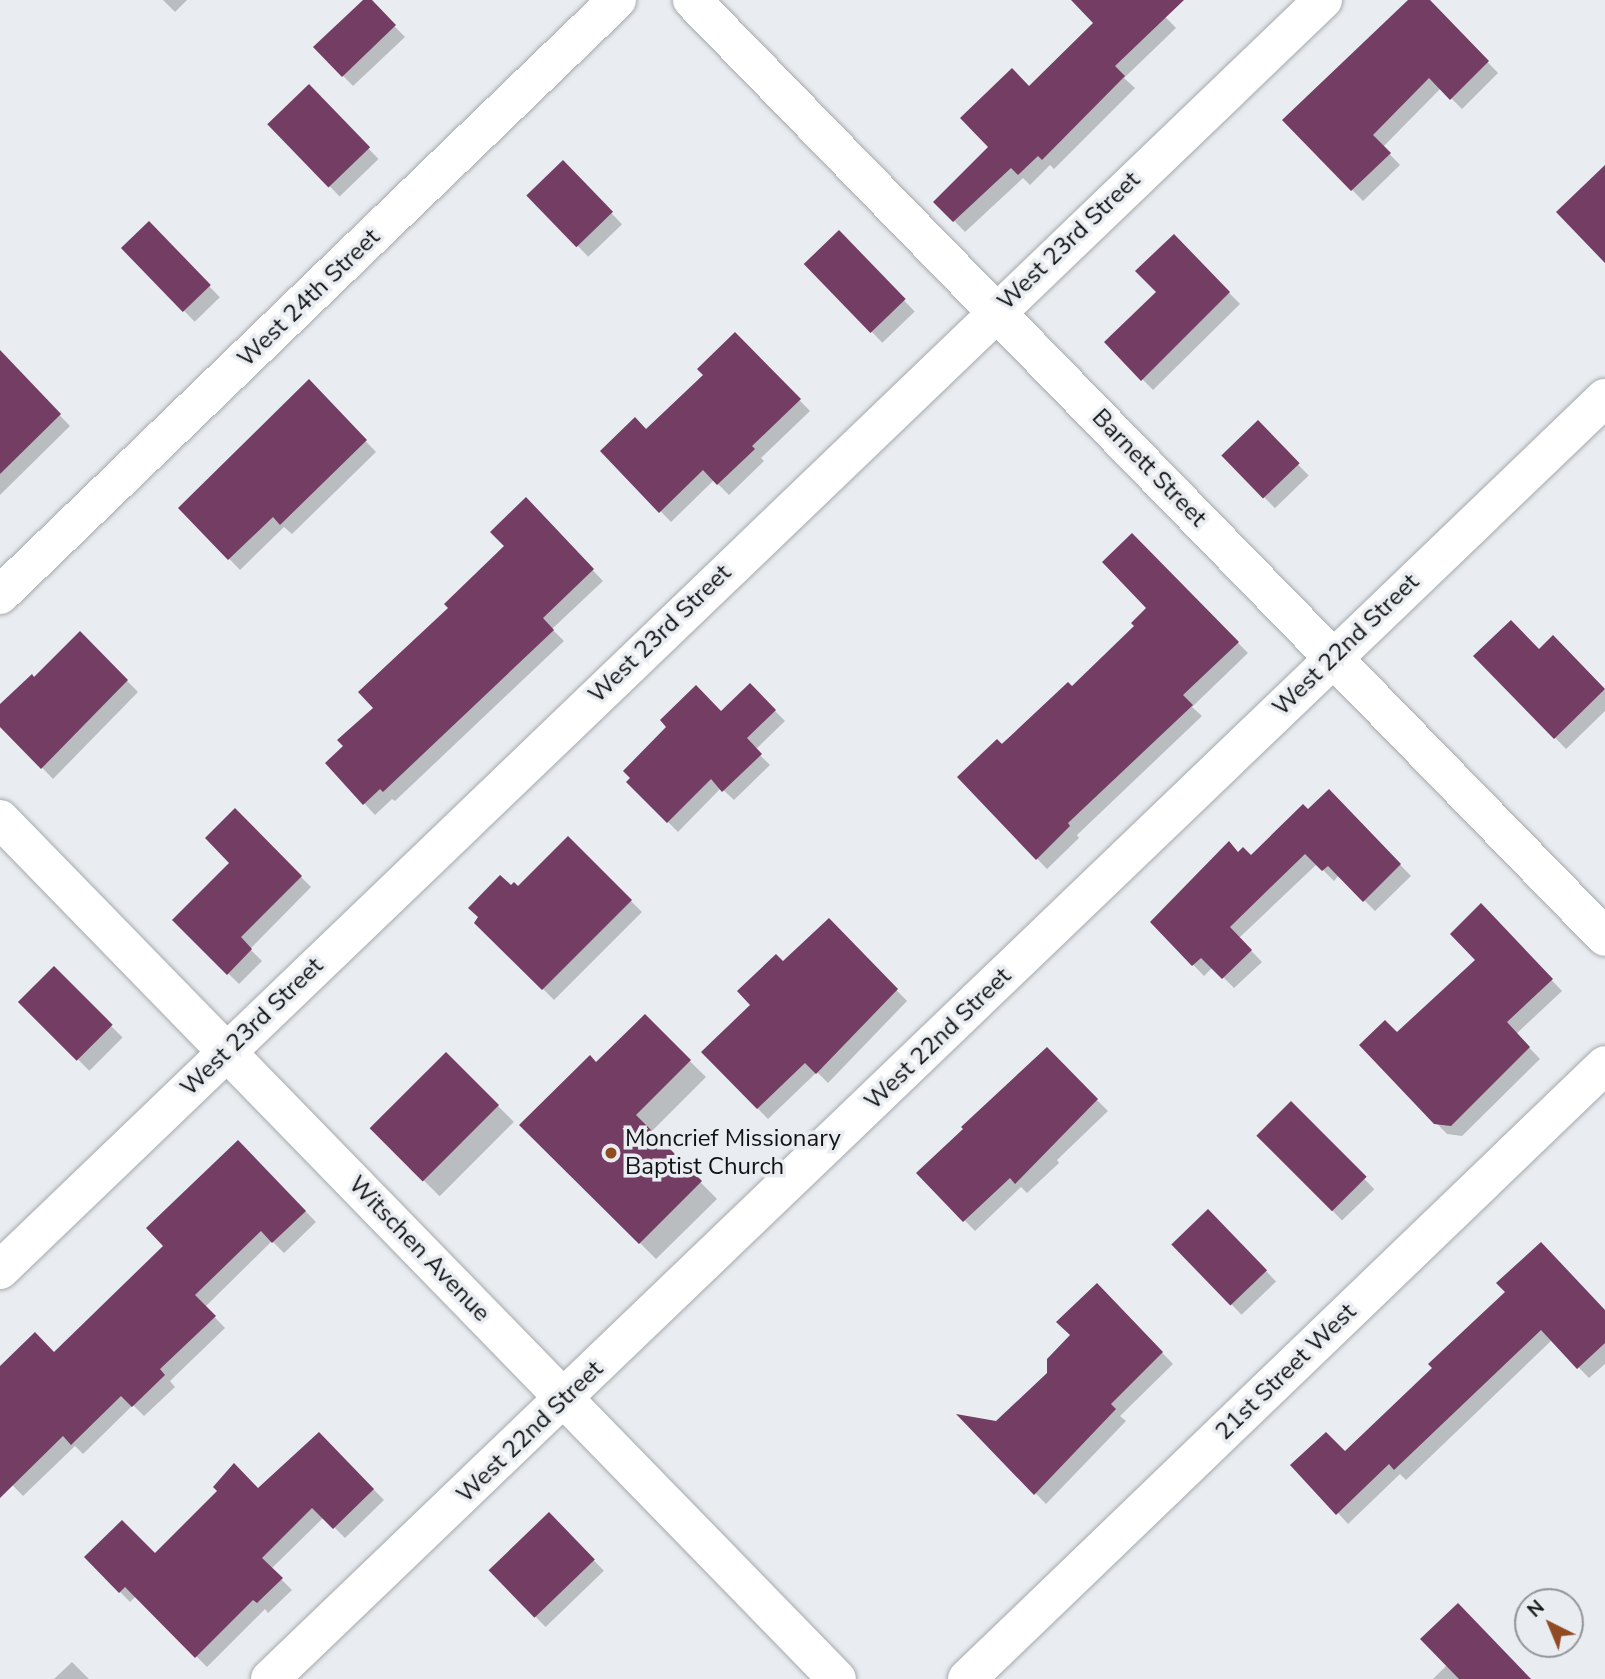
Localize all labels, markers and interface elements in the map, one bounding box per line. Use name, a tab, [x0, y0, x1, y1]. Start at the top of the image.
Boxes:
street label: West 23rd Street	[992, 166, 1146, 316]
street label: West 24th Street	[232, 223, 386, 373]
street label: Barnett Street	[1086, 403, 1212, 533]
street label: West 23rd Street	[583, 559, 737, 709]
street label: West 22nd Street	[1267, 568, 1425, 722]
street label: West 23rd Street	[175, 952, 329, 1102]
street label: West 22nd Street	[859, 962, 1017, 1116]
place label: Moncrief Missionary Baptist Church	[625, 1125, 841, 1181]
marker: Moncrief Missionary Baptist Church	[603, 1145, 619, 1161]
street label: Witschen Avenue	[342, 1170, 496, 1328]
street label: 21st Street West	[1210, 1298, 1362, 1446]
street label: West 22nd Street	[451, 1355, 609, 1509]
north arrow	[1514, 1588, 1584, 1658]
text: N	[1522, 1595, 1550, 1623]

